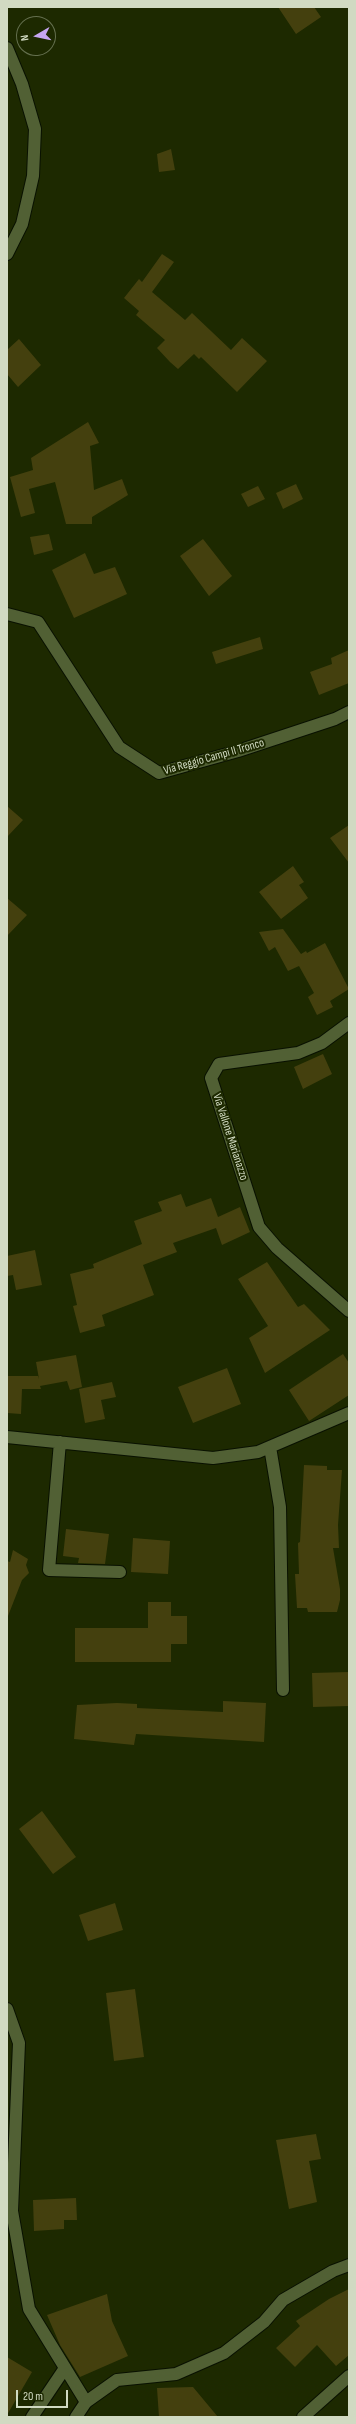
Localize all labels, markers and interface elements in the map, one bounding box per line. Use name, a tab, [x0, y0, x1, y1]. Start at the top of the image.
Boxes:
north arrow	[16, 16, 56, 56]
text: N	[18, 34, 32, 42]
street label: Via Reggio Campi II Tronco	[162, 736, 266, 778]
street label: Via Vallone Marianazzo	[209, 1092, 251, 1182]
scale bar	[18, 2382, 70, 2408]
text: 20 m	[23, 2389, 43, 2404]

